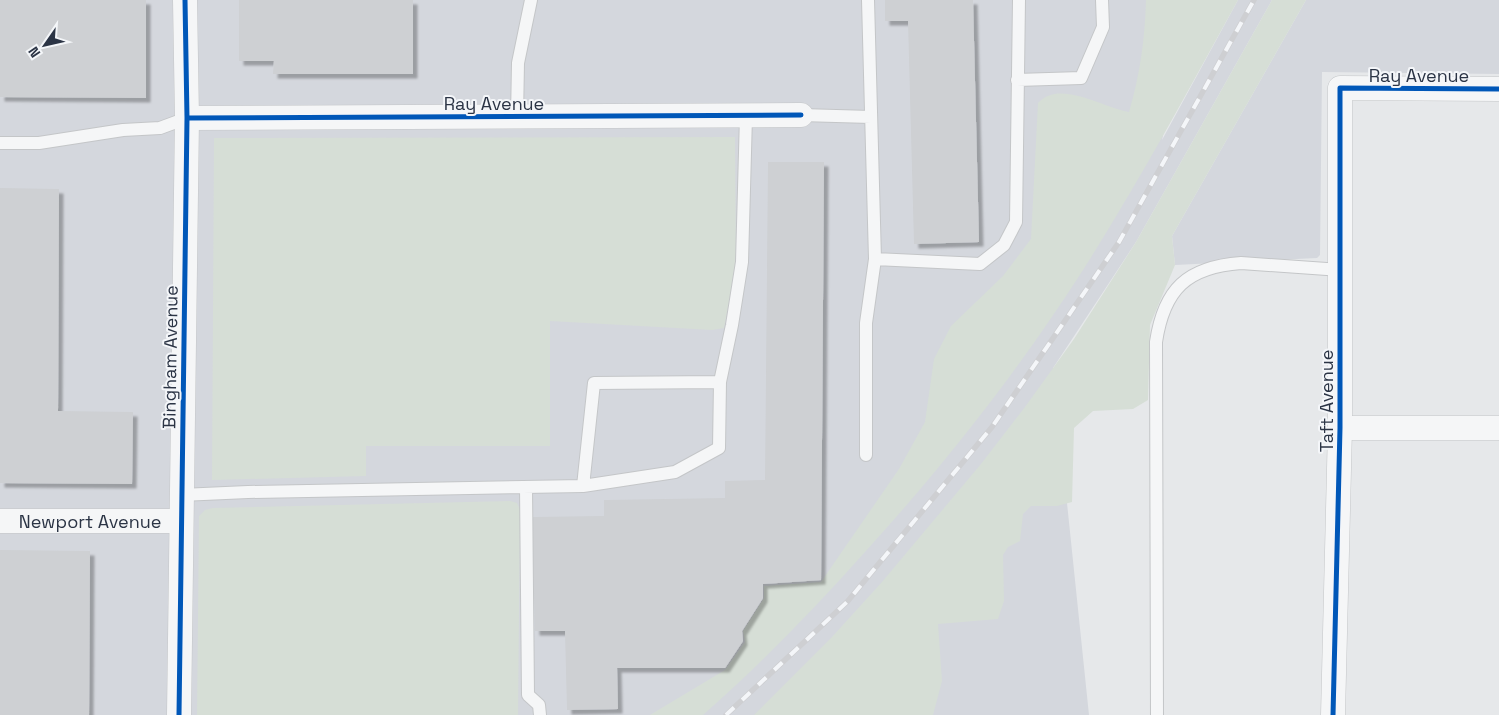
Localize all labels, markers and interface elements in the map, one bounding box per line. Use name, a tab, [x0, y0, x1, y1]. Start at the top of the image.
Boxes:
north arrow	[20, 20, 70, 70]
text: N	[24, 43, 44, 61]
street label: Ray Avenue	[1369, 64, 1469, 87]
street label: Ray Avenue	[444, 92, 544, 115]
street label: Bingham Avenue	[157, 285, 183, 429]
street label: Taft Avenue	[1315, 350, 1338, 452]
street label: Newport Avenue	[19, 510, 161, 533]

